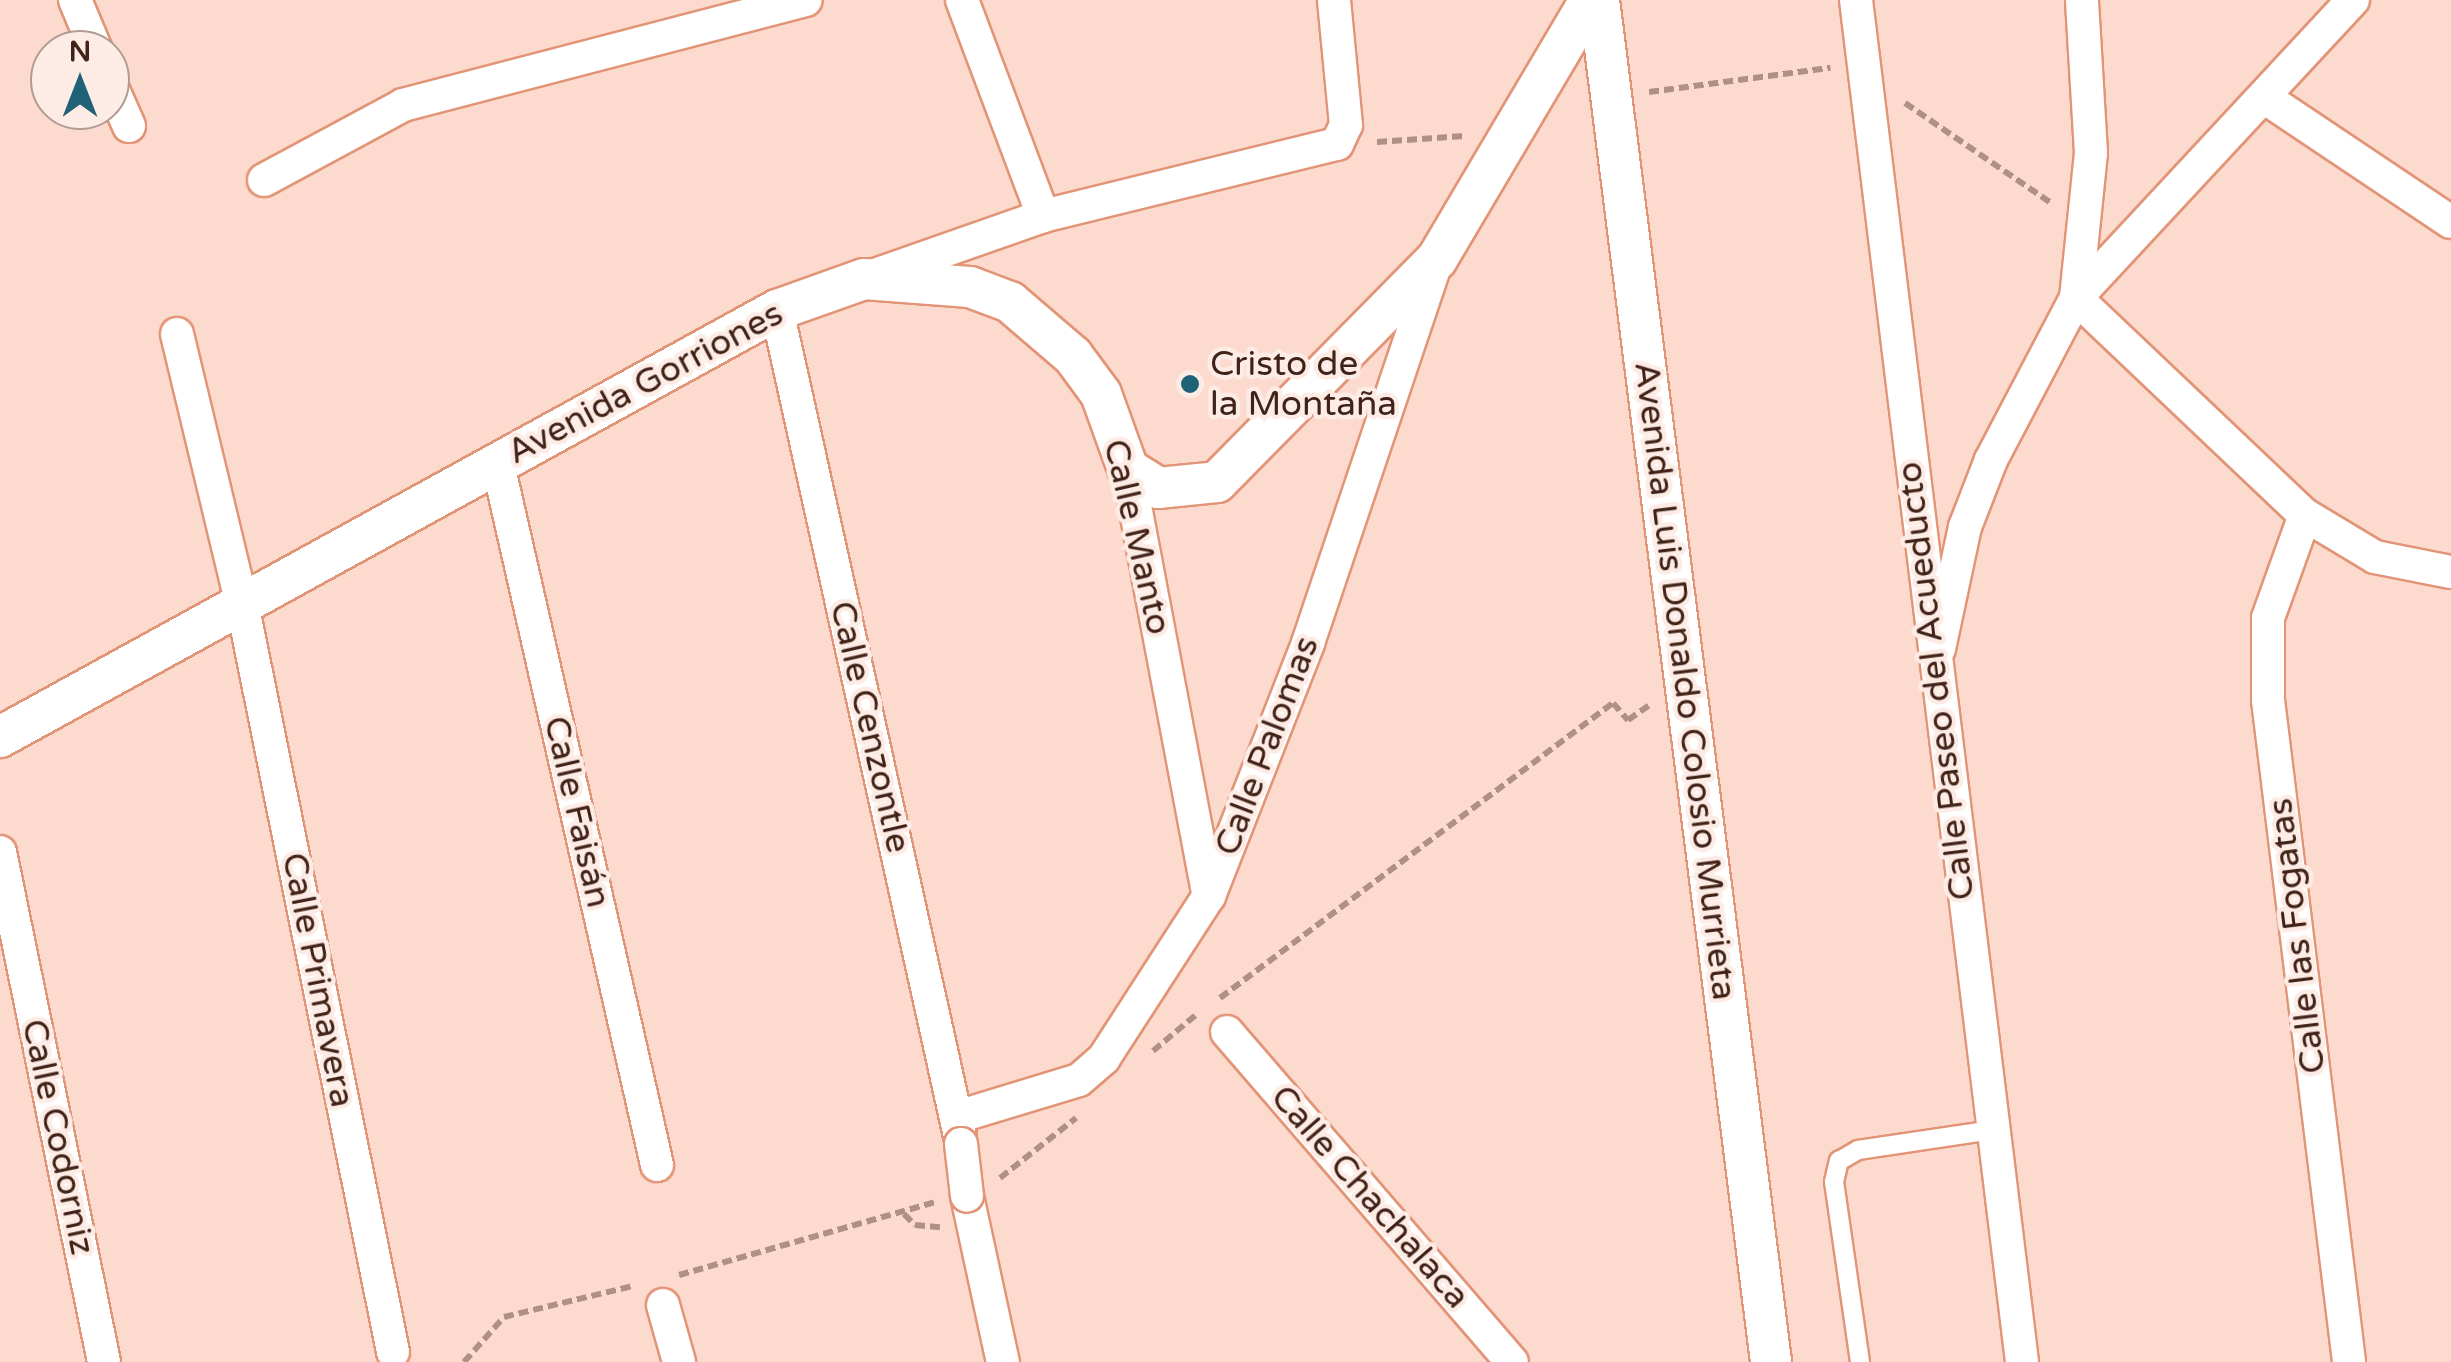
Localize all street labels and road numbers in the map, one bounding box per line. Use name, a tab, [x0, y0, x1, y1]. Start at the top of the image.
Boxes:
street label: Avenida Gorriones	[500, 293, 790, 473]
street label: Avenida Luis Donaldo Colosio Murrieta	[1625, 359, 1745, 1003]
street label: Calle Manto	[1094, 435, 1180, 639]
street label: Calle Paseo del Acueducto	[1888, 459, 1984, 903]
street label: Calle Cenzontle	[821, 597, 919, 857]
street label: Calle Palomas	[1206, 631, 1328, 861]
street label: Calle Faisán	[535, 712, 619, 912]
street label: Calle las Fogatas	[2259, 796, 2335, 1076]
street label: Calle Primavera	[273, 849, 363, 1111]
street label: Calle Codorniz	[13, 1015, 103, 1259]
street label: Calle Chachalaca	[1262, 1077, 1478, 1317]

